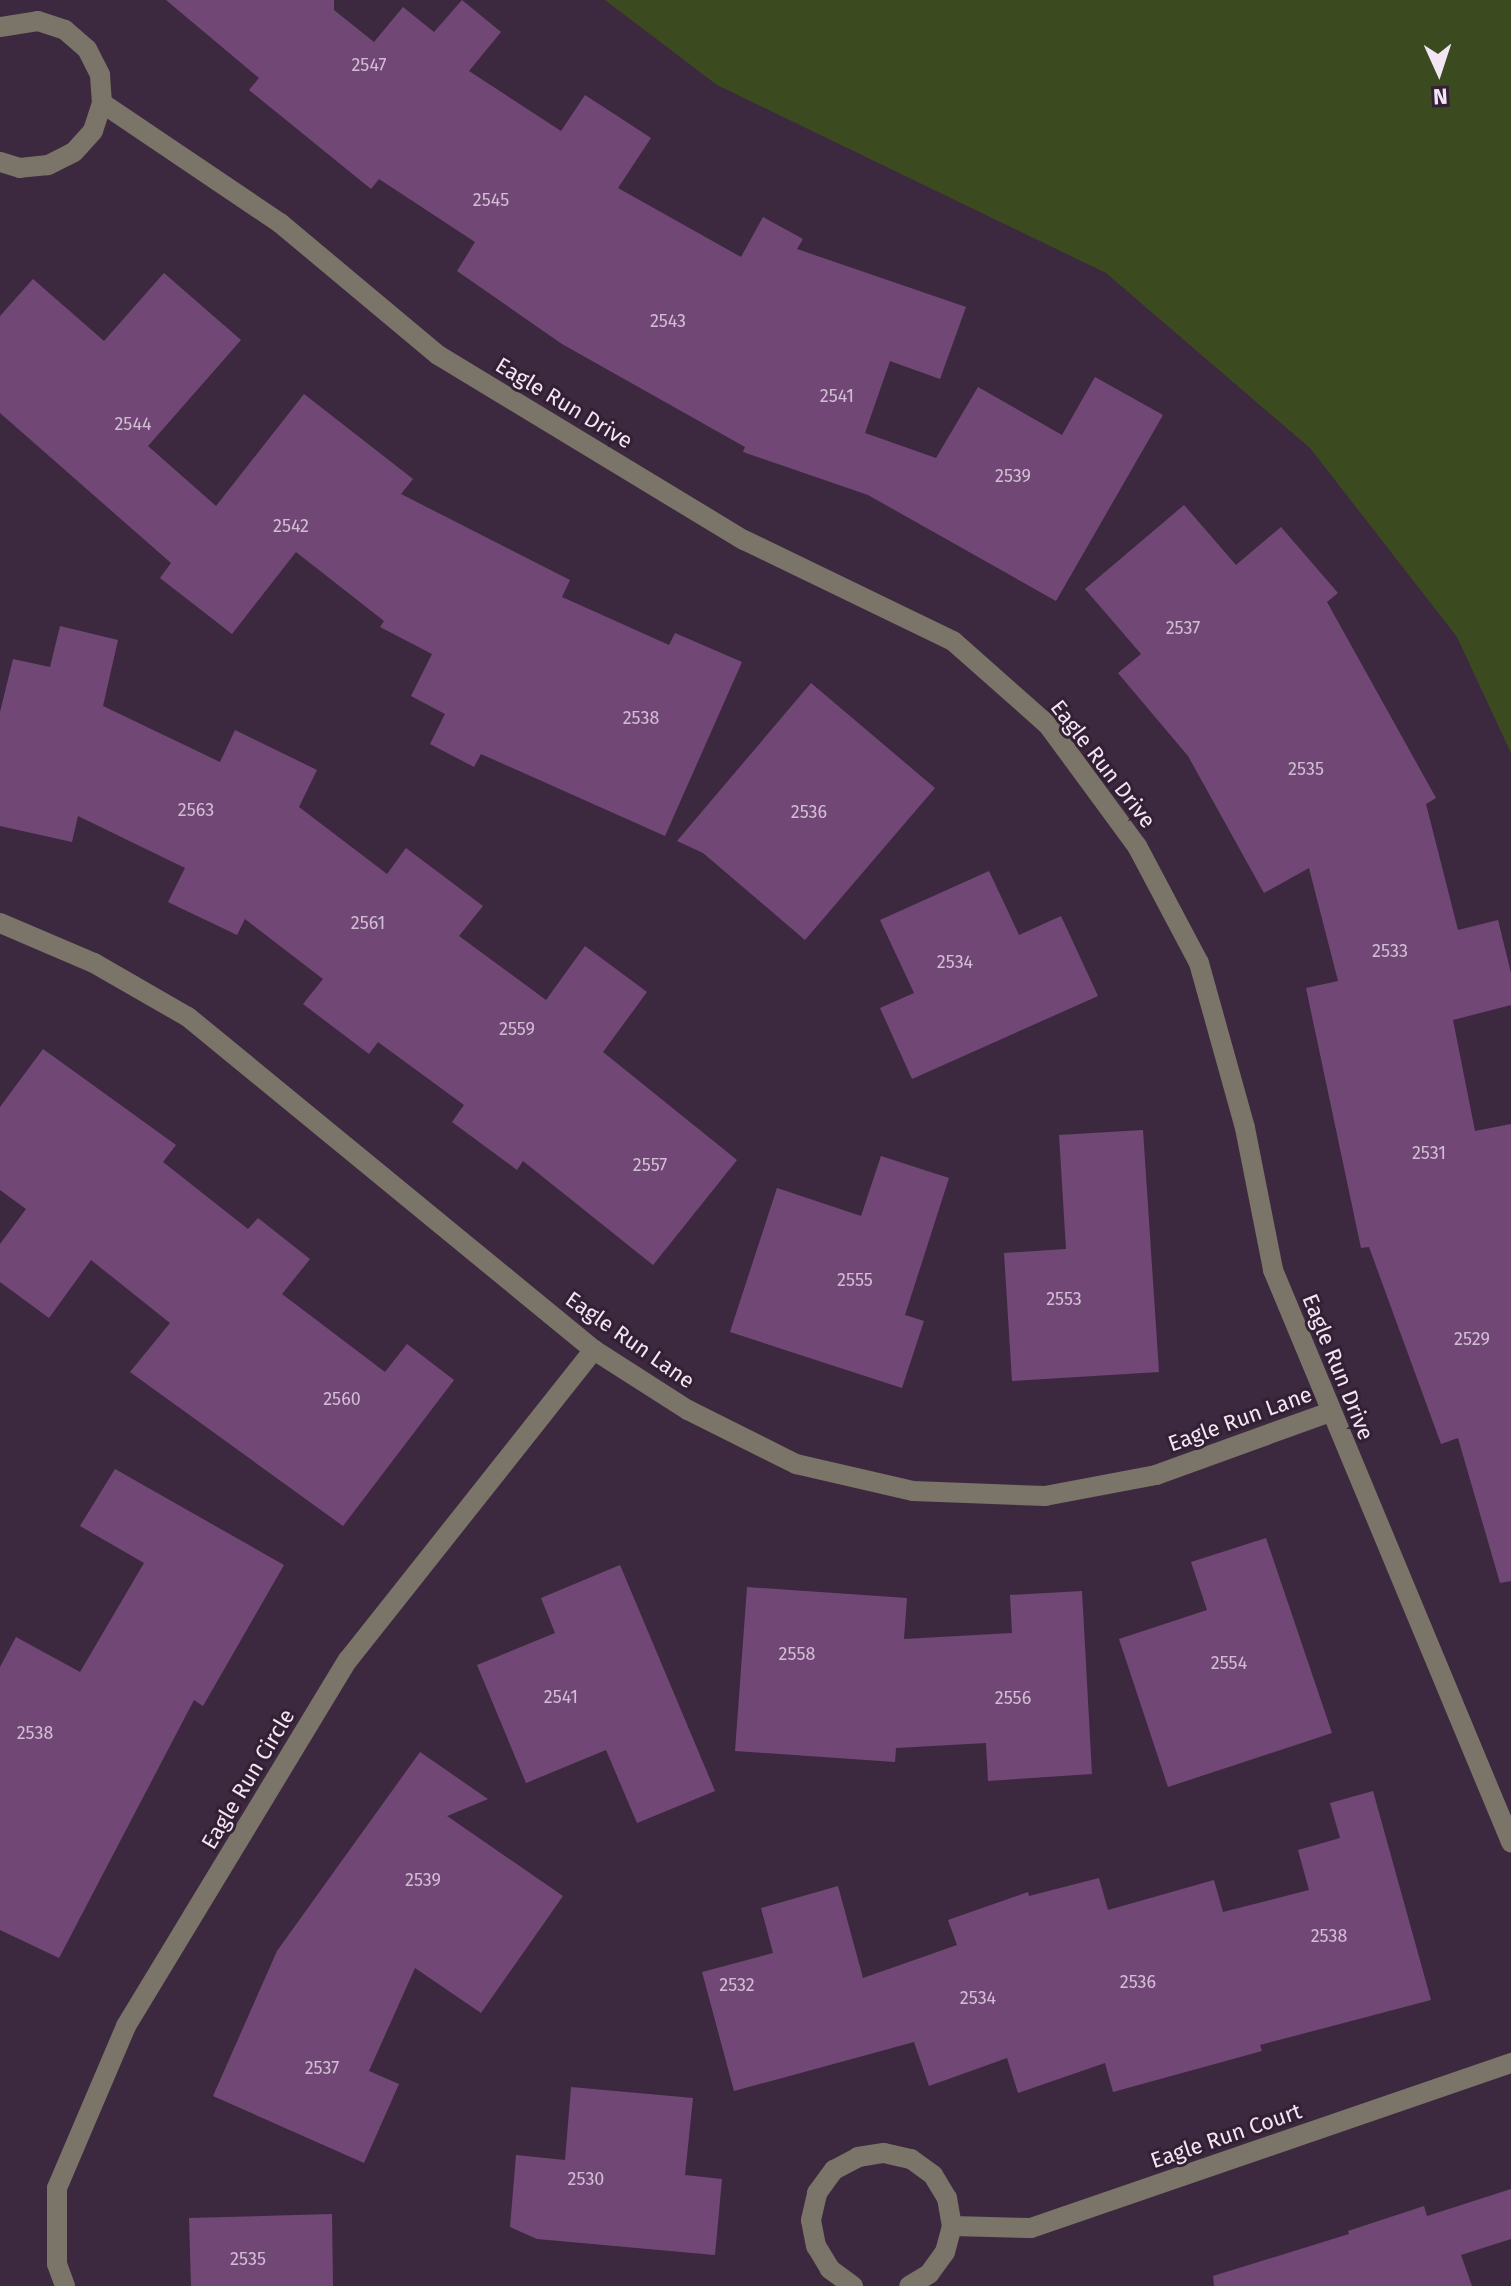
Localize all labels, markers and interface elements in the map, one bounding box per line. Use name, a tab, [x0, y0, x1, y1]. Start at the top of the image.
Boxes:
north arrow	[1399, 32, 1479, 112]
house number: 2547	[351, 54, 387, 76]
text: N	[1432, 83, 1448, 110]
house number: 2545	[473, 189, 509, 211]
house number: 2543	[650, 310, 686, 332]
street label: Eagle Run Drive	[491, 352, 637, 454]
house number: 2541	[820, 385, 854, 407]
house number: 2544	[114, 413, 152, 435]
house number: 2539	[995, 465, 1031, 487]
house number: 2542	[273, 515, 309, 537]
house number: 2537	[1166, 617, 1200, 639]
street label: Eagle Run Drive	[1045, 695, 1161, 833]
house number: 2538	[623, 707, 659, 729]
house number: 2535	[1288, 758, 1324, 780]
house number: 2563	[178, 799, 214, 821]
house number: 2536	[791, 801, 827, 823]
house number: 2561	[351, 912, 385, 934]
house number: 2533	[1372, 940, 1408, 962]
house number: 2534	[937, 951, 973, 973]
house number: 2559	[499, 1018, 535, 1040]
house number: 2531	[1412, 1142, 1446, 1164]
house number: 2557	[633, 1154, 667, 1176]
house number: 2555	[837, 1269, 873, 1291]
street label: Eagle Run Lane	[560, 1286, 700, 1394]
house number: 2553	[1046, 1288, 1082, 1310]
street label: Eagle Run Drive	[1297, 1290, 1379, 1444]
house number: 2529	[1454, 1328, 1490, 1350]
street label: Eagle Run Lane	[1164, 1381, 1316, 1457]
house number: 2560	[323, 1388, 361, 1410]
house number: 2558	[779, 1643, 815, 1665]
house number: 2554	[1211, 1652, 1247, 1674]
house number: 2541	[544, 1686, 578, 1708]
house number: 2556	[995, 1687, 1031, 1709]
street label: Eagle Run Circle	[196, 1704, 300, 1854]
house number: 2538	[17, 1722, 53, 1744]
house number: 2539	[405, 1869, 441, 1891]
house number: 2538	[1311, 1925, 1347, 1947]
house number: 2536	[1120, 1971, 1156, 1993]
house number: 2532	[719, 1974, 755, 1996]
house number: 2534	[960, 1987, 996, 2009]
house number: 2537	[305, 2057, 339, 2079]
street label: Eagle Run Court	[1147, 2098, 1305, 2174]
house number: 2530	[568, 2168, 604, 2190]
house number: 2535	[230, 2248, 266, 2270]

